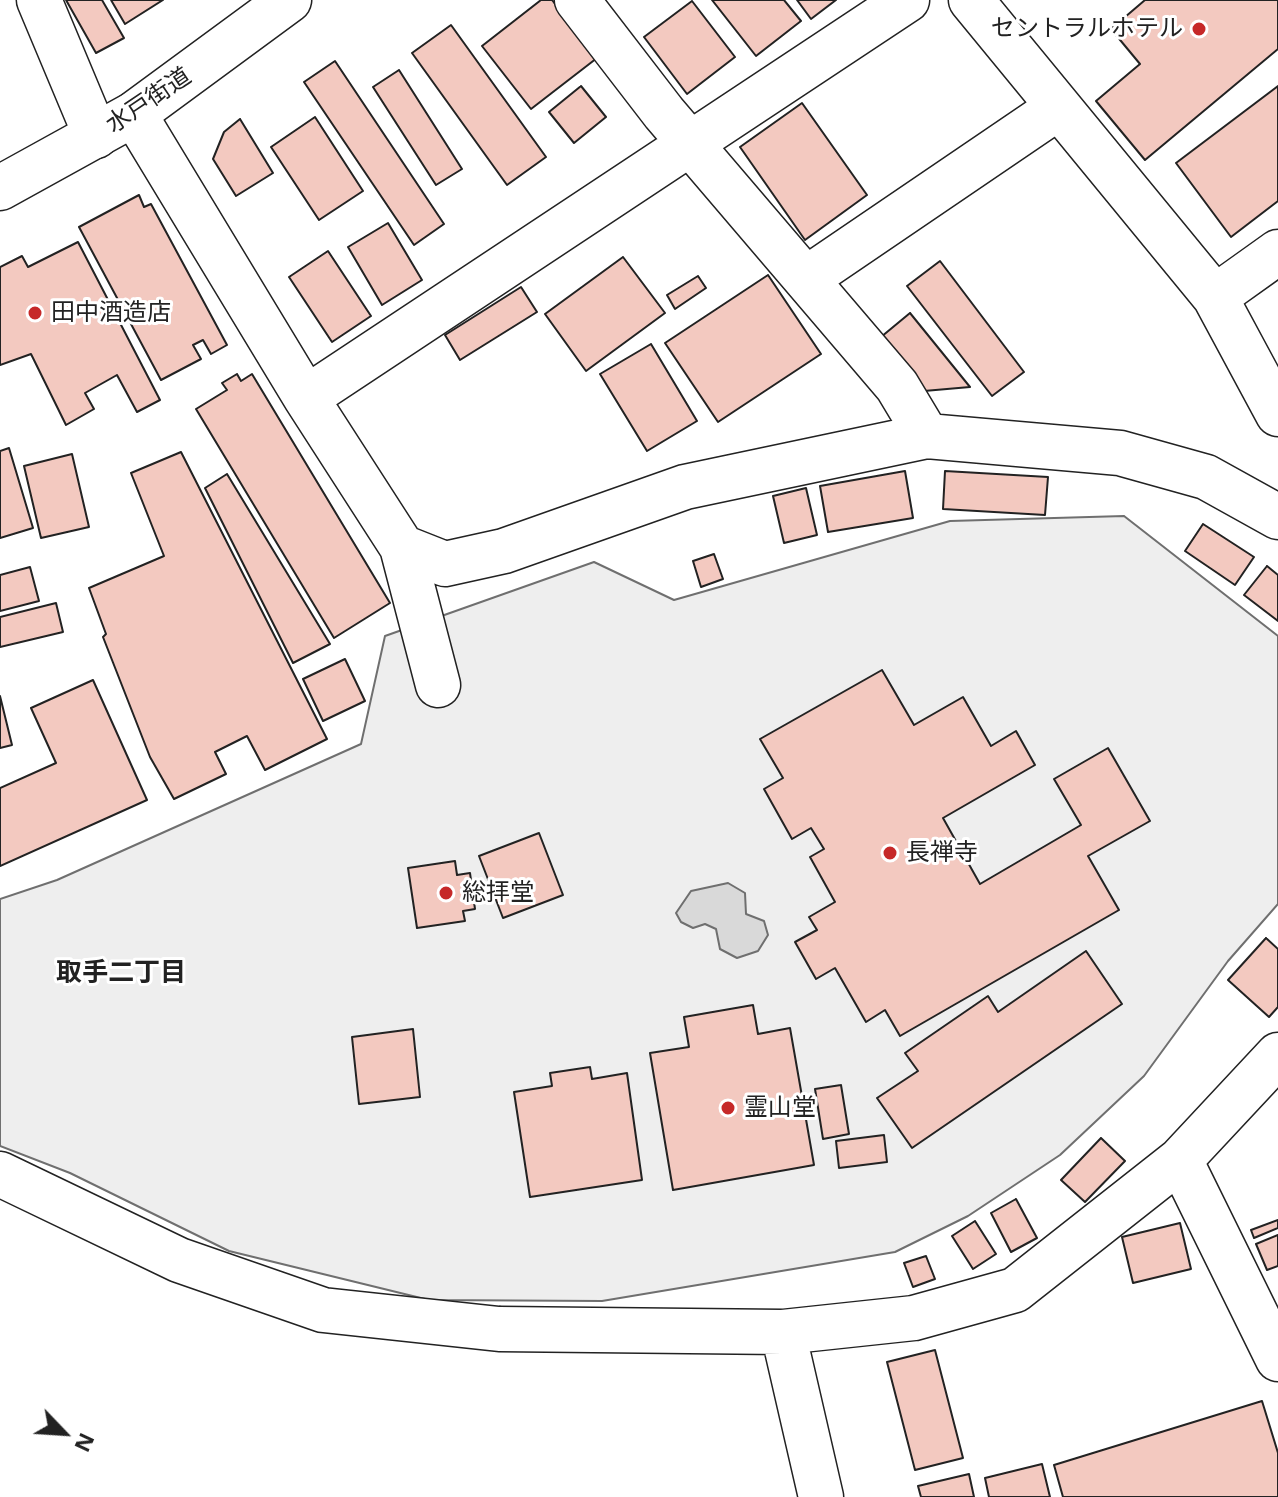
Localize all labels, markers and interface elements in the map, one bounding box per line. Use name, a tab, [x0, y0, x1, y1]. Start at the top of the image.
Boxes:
place label: セントラルホテル	[991, 15, 1183, 43]
marker: セントラルホテル	[1190, 20, 1208, 38]
street label: 水戸街道	[101, 62, 197, 140]
place label: 田中酒造店	[51, 299, 171, 327]
marker: 田中酒造店	[26, 304, 44, 322]
place label: 長禅寺	[906, 839, 978, 867]
marker: 長禅寺	[881, 844, 899, 862]
place label: 総拝堂	[462, 879, 534, 907]
marker: 総拝堂	[437, 884, 455, 902]
district label: 取手二丁目	[56, 958, 186, 990]
place label: 霊山堂	[744, 1094, 816, 1122]
marker: 霊山堂	[719, 1099, 737, 1117]
north arrow	[24, 1393, 104, 1473]
text: N	[68, 1429, 103, 1458]

